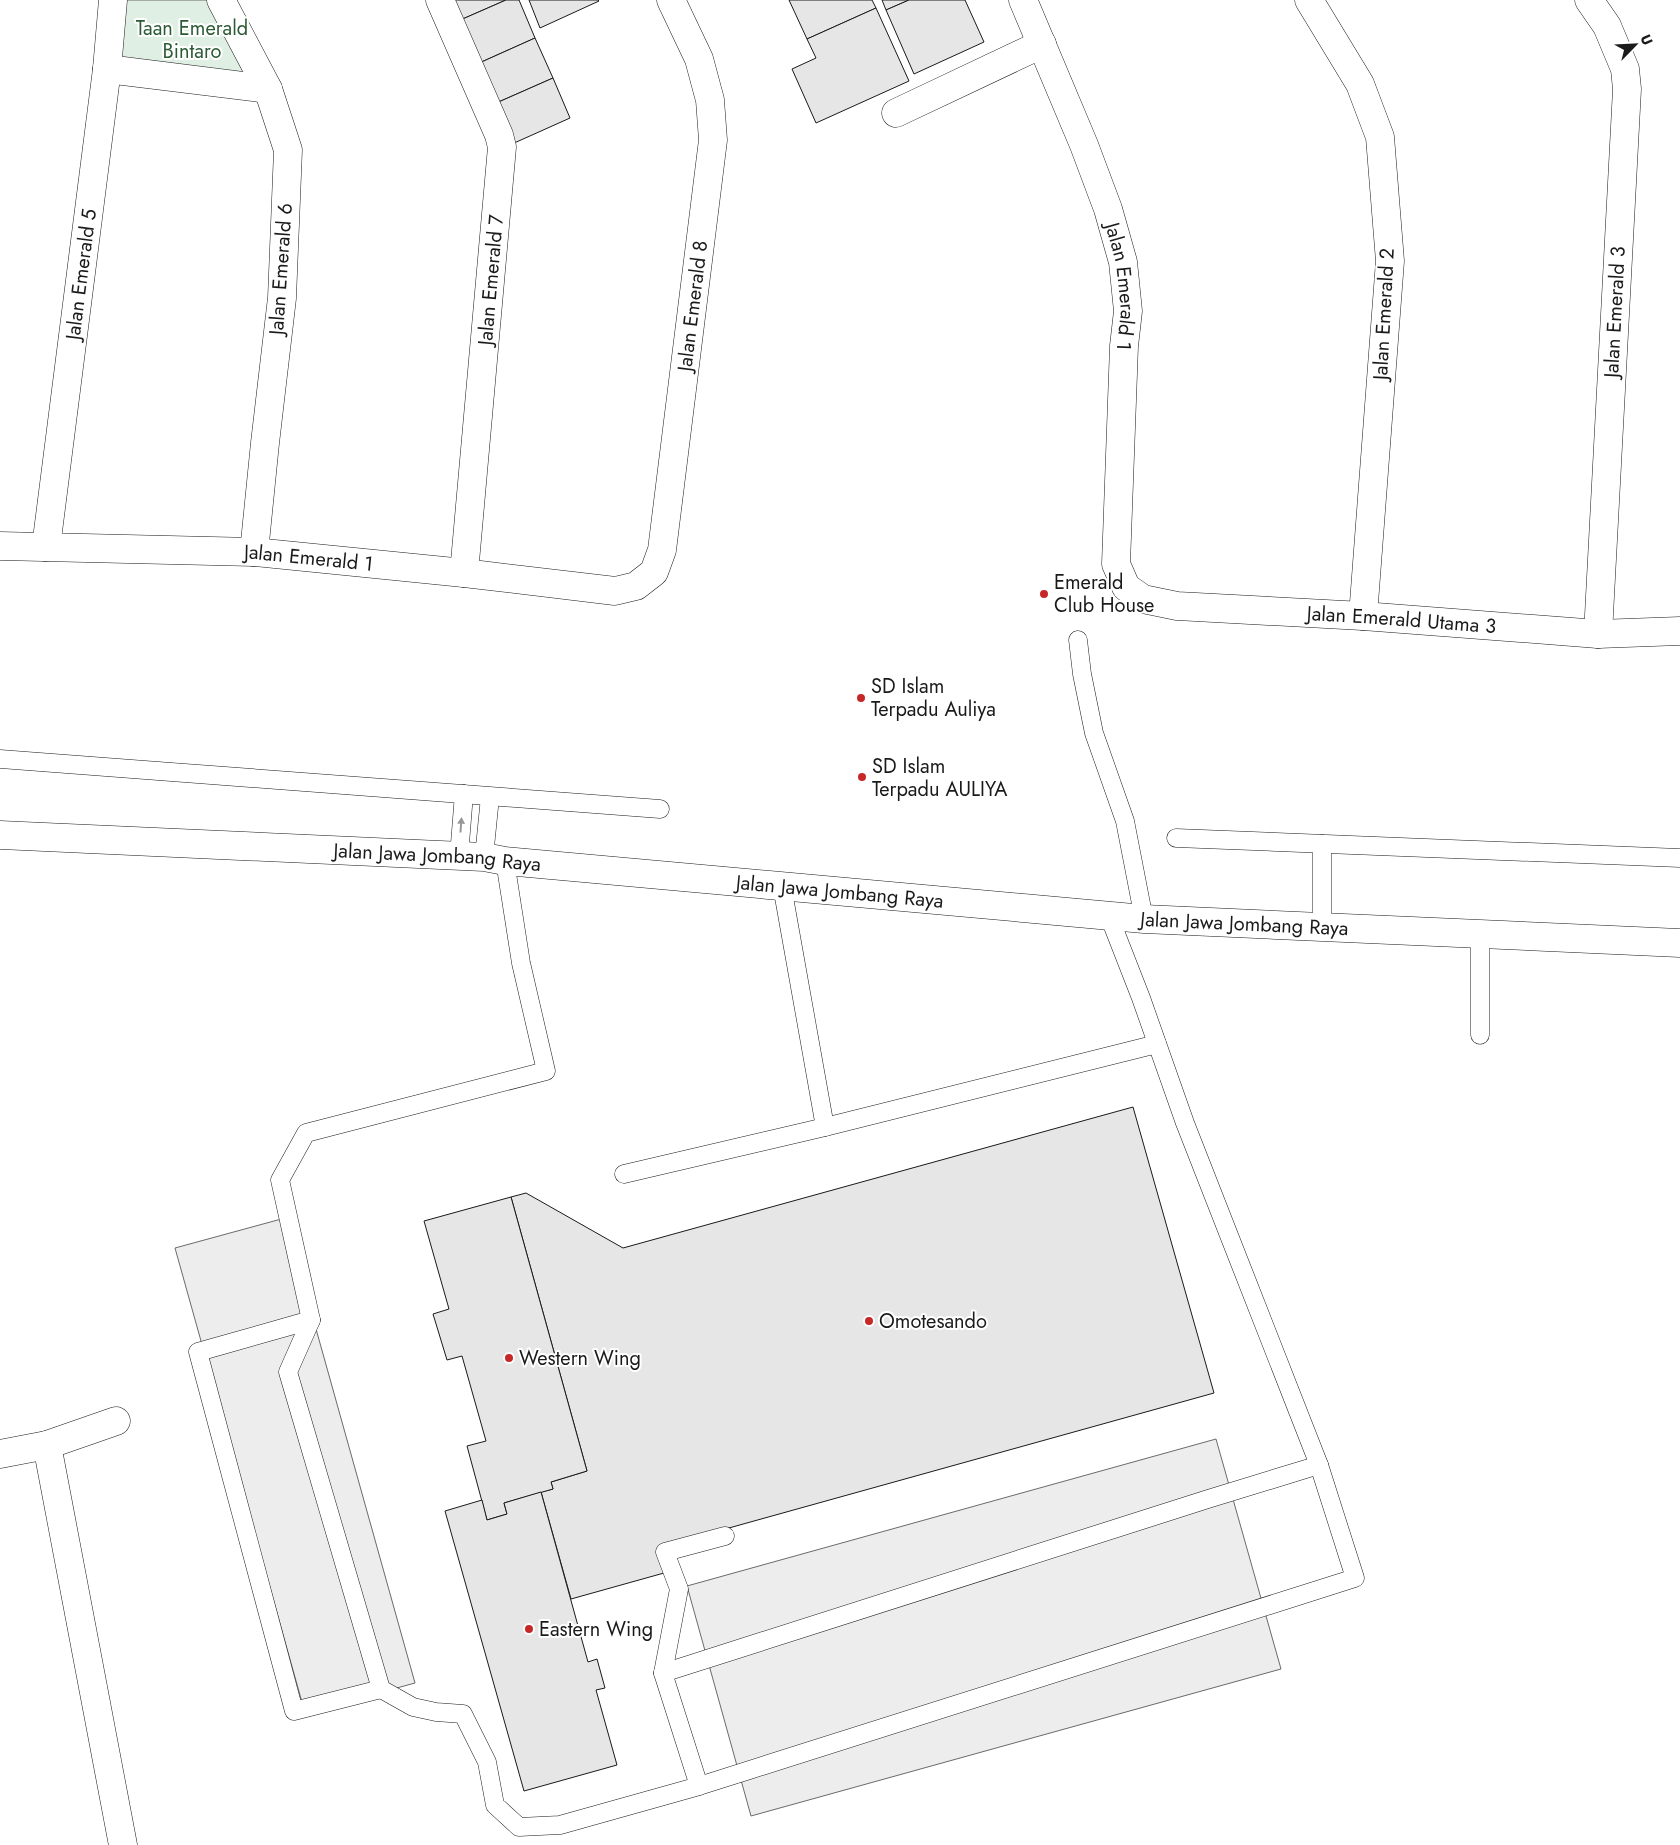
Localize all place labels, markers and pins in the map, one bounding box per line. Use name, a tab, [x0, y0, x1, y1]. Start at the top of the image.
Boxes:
place label: Emerald Club House	[1054, 568, 1154, 620]
marker: Emerald Club House	[1038, 588, 1050, 600]
place label: SD Islam Terpadu Auliya	[871, 672, 996, 724]
marker: SD Islam Terpadu Auliya	[855, 692, 867, 704]
place label: SD Islam Terpadu AULIYA	[872, 752, 1008, 804]
marker: SD Islam Terpadu AULIYA	[856, 771, 868, 783]
place label: Omotesando	[879, 1307, 987, 1336]
marker: Omotesando	[863, 1315, 875, 1327]
place label: Western Wing	[519, 1344, 641, 1373]
marker: Western Wing	[503, 1352, 515, 1364]
place label: Eastern Wing	[539, 1615, 653, 1644]
marker: Eastern Wing	[523, 1623, 535, 1635]

